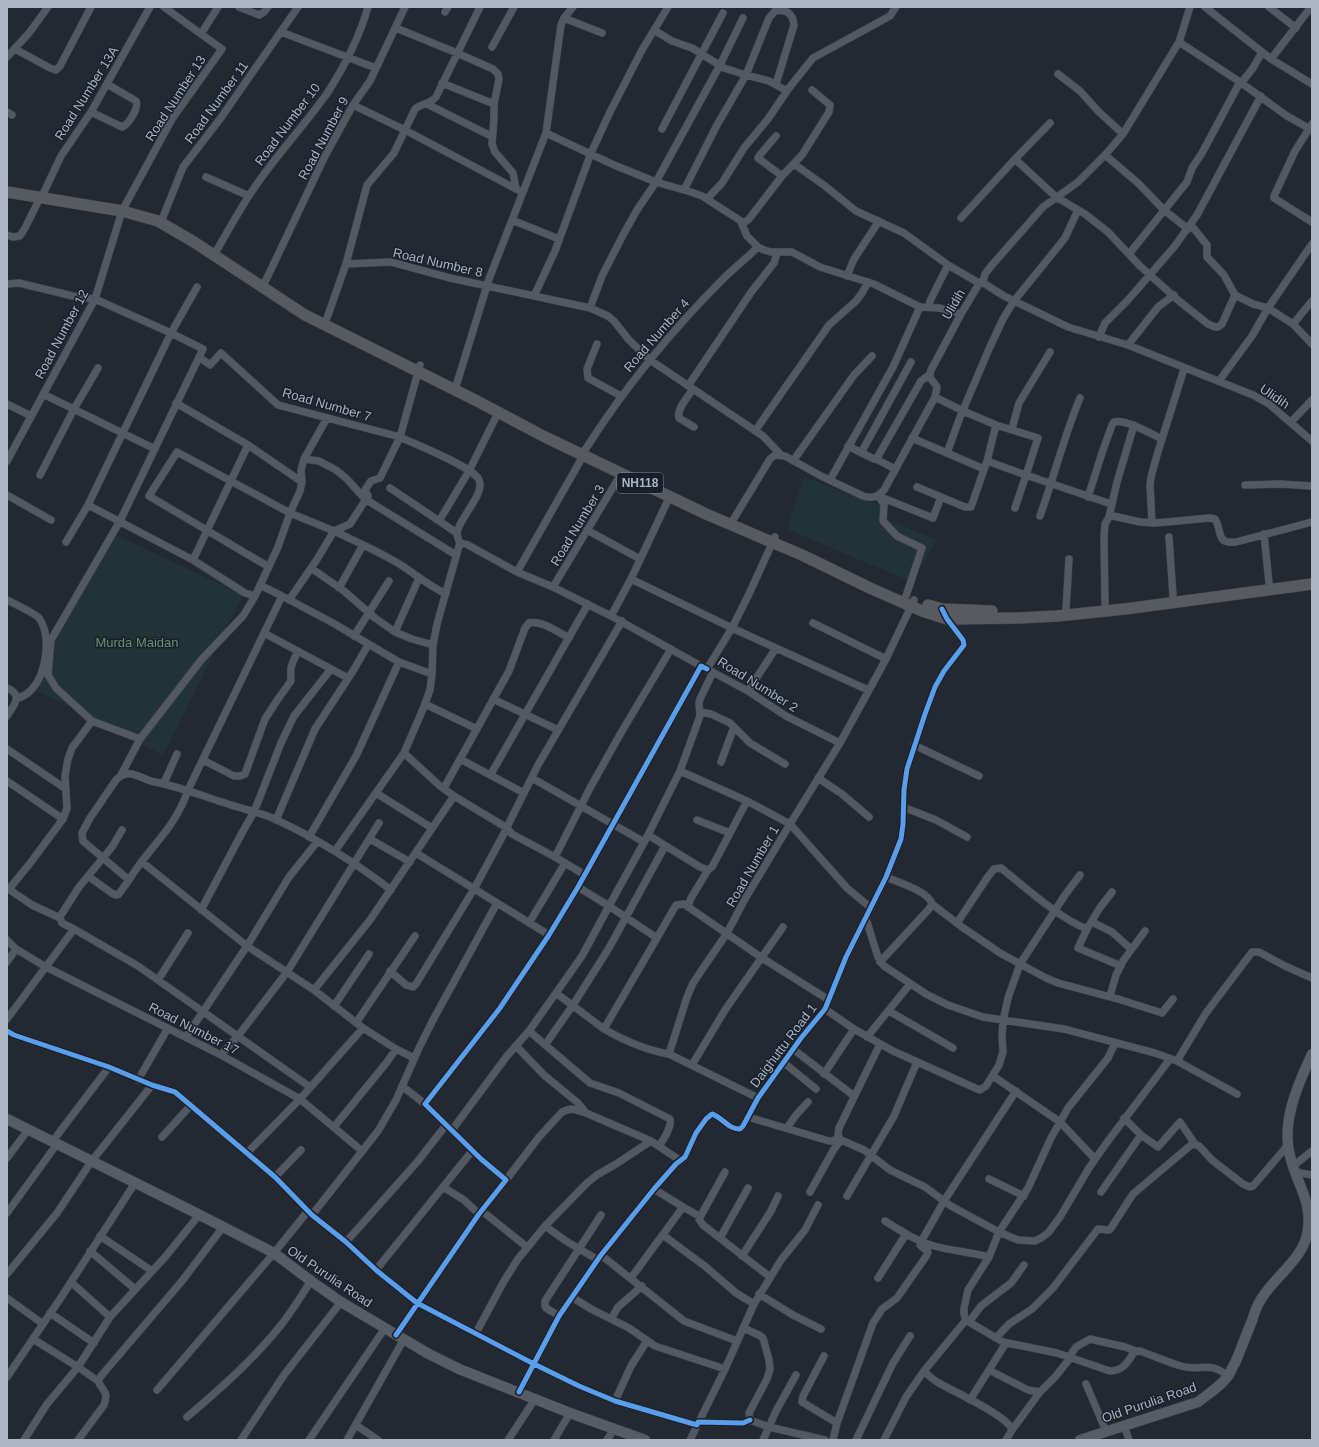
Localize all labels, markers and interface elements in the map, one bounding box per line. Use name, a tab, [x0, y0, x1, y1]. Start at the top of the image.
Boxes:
street label: Road Number 13A	[52, 43, 121, 143]
street label: Road Number 13	[142, 53, 209, 144]
street label: Road Number 11	[182, 58, 251, 146]
street label: Road Number 10	[252, 80, 323, 168]
street label: Road Number 9	[295, 94, 352, 182]
street label: Road Number 8	[391, 245, 484, 280]
street label: Ulidih	[939, 286, 968, 322]
street label: Road Number 12	[32, 287, 91, 381]
street label: Road Number 4	[621, 296, 692, 375]
street label: Ulidih	[1257, 381, 1292, 412]
street label: Road Number 7	[281, 385, 373, 424]
road number: NH118	[617, 473, 663, 493]
street label: Road Number 3	[547, 482, 607, 568]
park label: Murda Maidan	[95, 635, 179, 650]
street label: Road Number 2	[715, 654, 801, 715]
street label: Road Number 1	[723, 823, 782, 910]
street label: Road Number 17	[146, 999, 241, 1058]
street label: Daighuttu Road 1	[747, 1000, 820, 1090]
street label: Old Purulia Road	[284, 1243, 375, 1310]
street label: Old Purulia Road	[1100, 1379, 1198, 1426]

